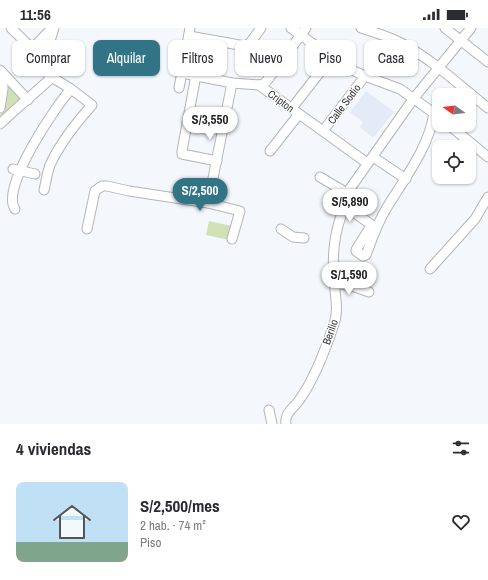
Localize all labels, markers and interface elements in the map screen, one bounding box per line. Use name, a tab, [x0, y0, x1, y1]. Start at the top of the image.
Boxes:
text: 11:56	[20, 4, 51, 25]
chip: Comprar	[12, 40, 85, 76]
chip: Alquilar	[93, 40, 160, 76]
chip: Filtros	[168, 40, 227, 76]
chip: Nuevo	[235, 40, 297, 76]
chip: Piso	[305, 40, 356, 76]
chip: Casa	[364, 40, 418, 76]
street label: Calle Sodio	[324, 81, 364, 127]
street label: Cripton	[265, 87, 297, 115]
north arrow	[432, 88, 476, 132]
map controls	[432, 88, 476, 184]
pin: S/3,550	[173, 107, 247, 141]
text: S/3,550	[192, 111, 228, 128]
button: locate	[432, 140, 476, 184]
pin: S/2,500	[163, 178, 237, 212]
text: S/2,500	[182, 182, 218, 199]
pin: S/5,890	[313, 189, 387, 223]
text: S/5,890	[332, 193, 368, 210]
pin: S/1,590	[312, 262, 386, 296]
text: S/1,590	[331, 266, 367, 283]
street label: Berilio	[319, 317, 341, 347]
text: 4 viviendas	[16, 437, 91, 460]
icon: filters	[450, 437, 472, 459]
text: S/2,500/mes	[140, 494, 220, 517]
icon: home	[48, 498, 96, 546]
icon: heart	[450, 511, 472, 533]
text: 2 hab. · 74 m²	[140, 517, 206, 534]
text: Piso	[140, 534, 161, 551]

